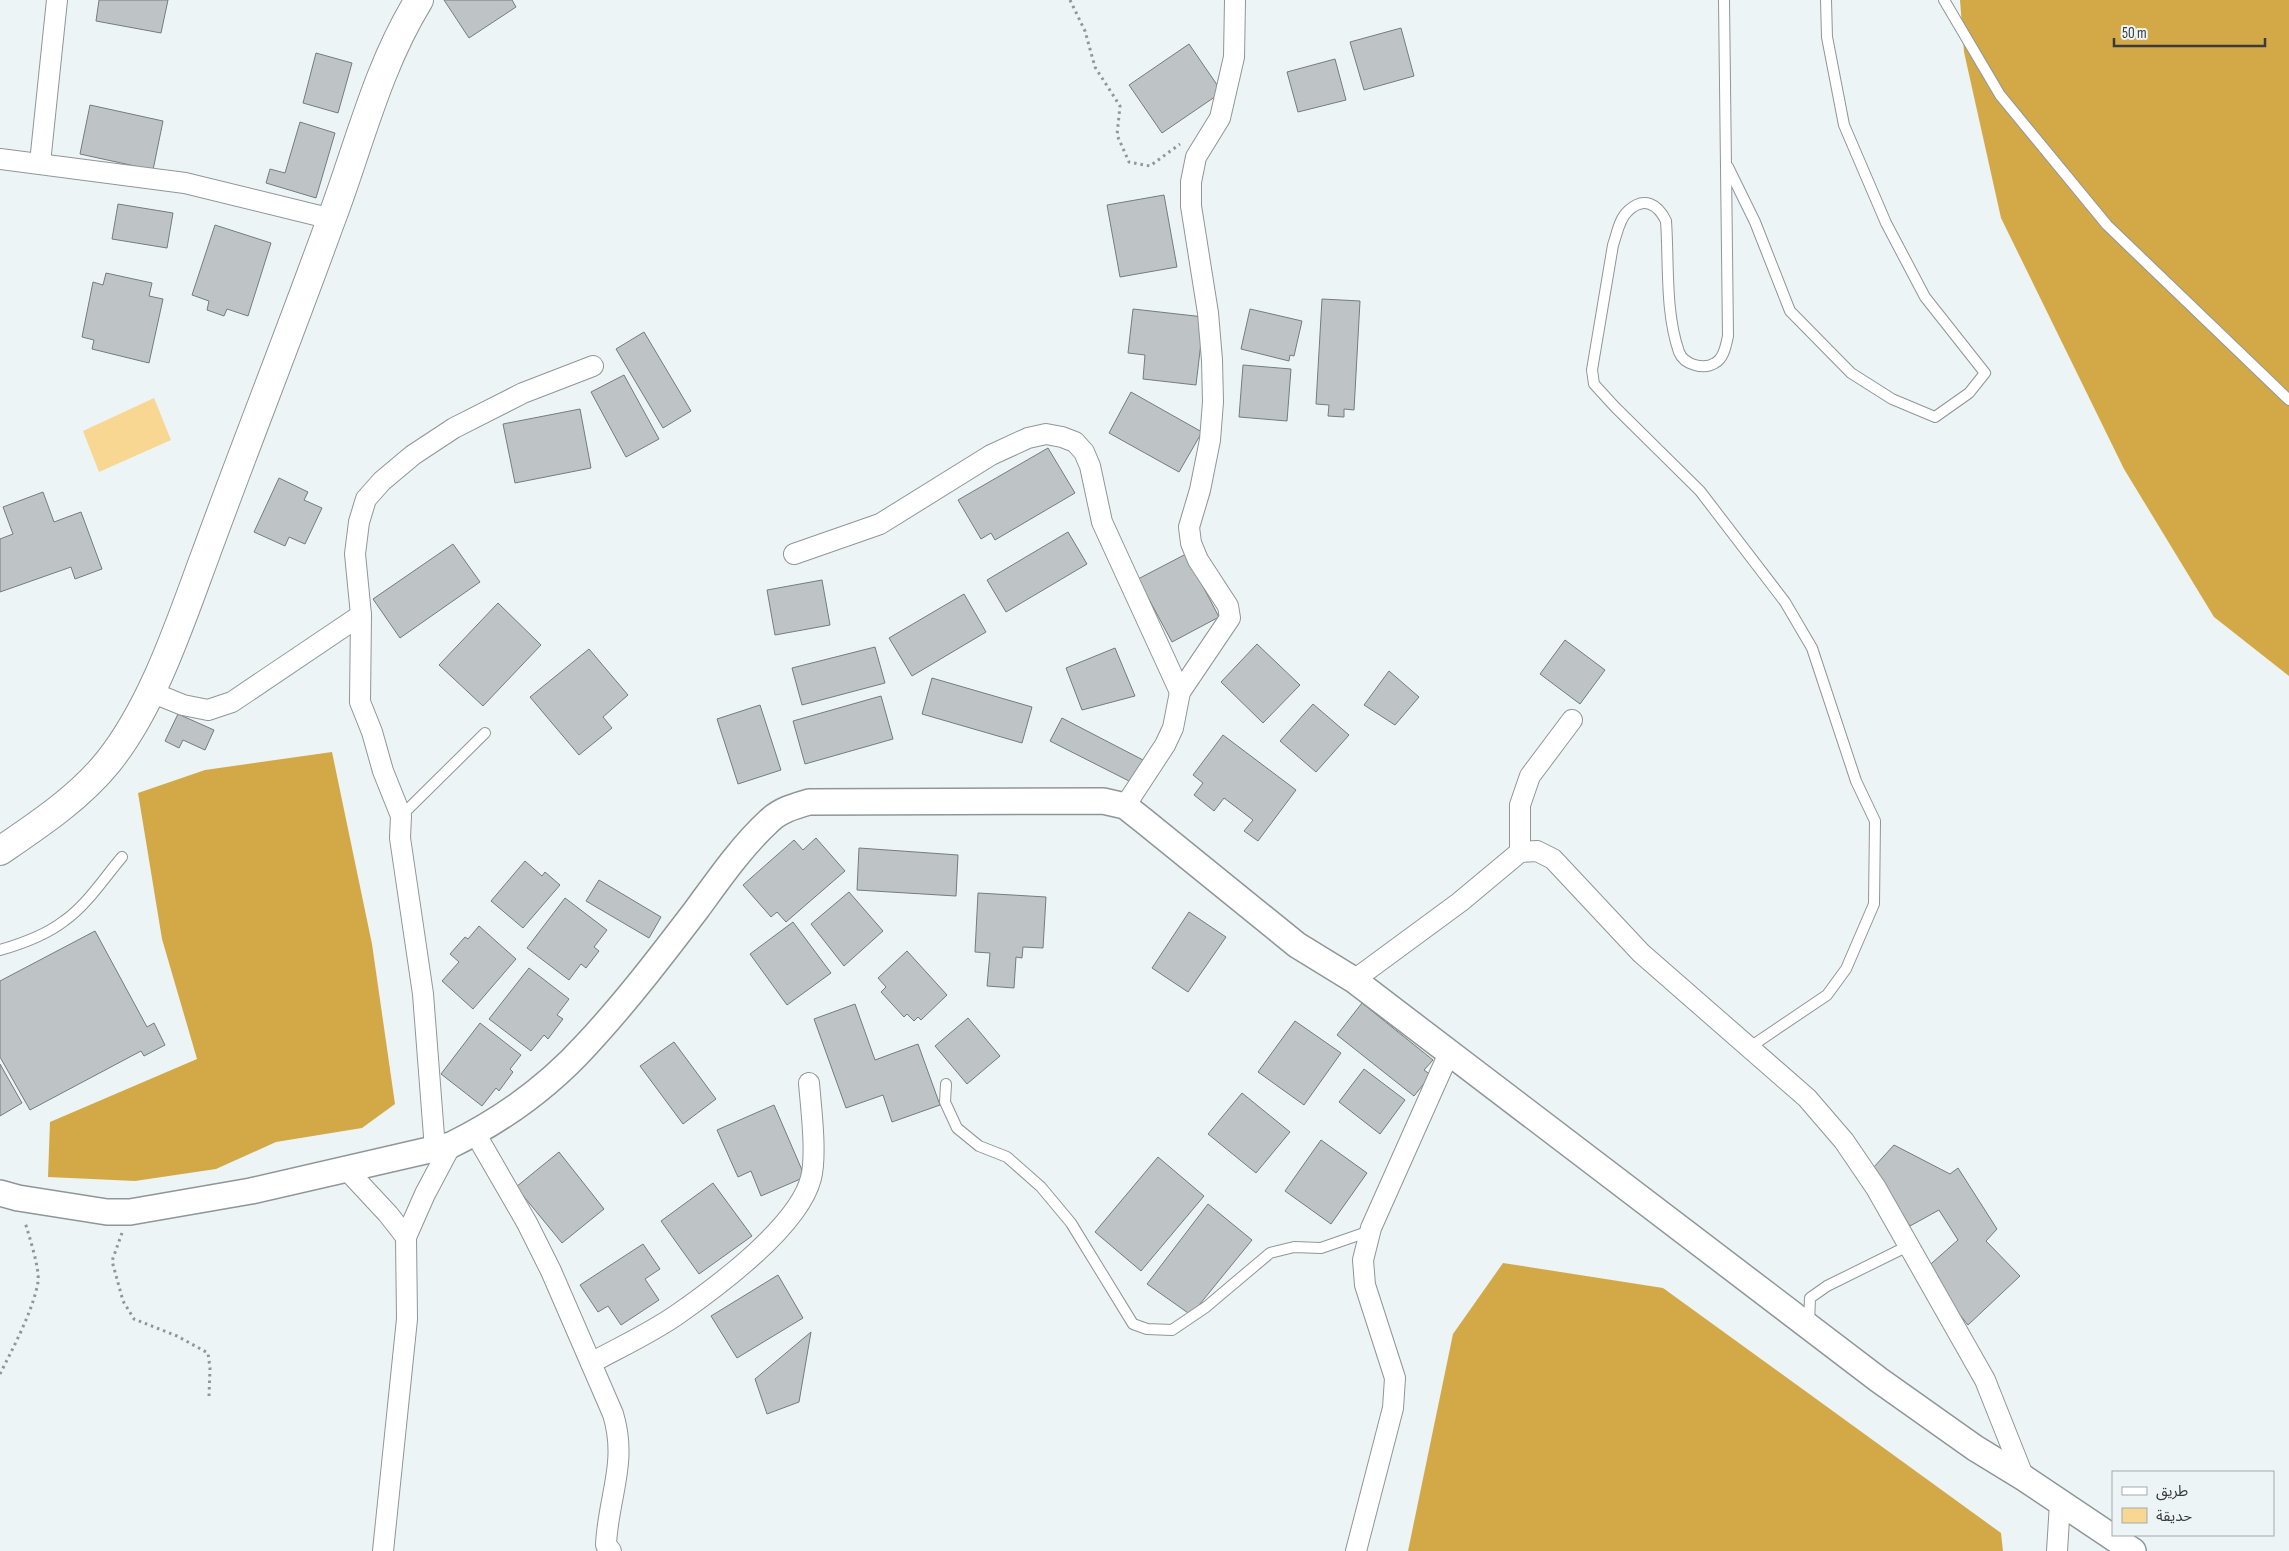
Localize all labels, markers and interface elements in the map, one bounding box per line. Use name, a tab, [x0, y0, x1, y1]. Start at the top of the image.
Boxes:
scale bar	[2114, 15, 2265, 47]
text: 50 m	[2122, 24, 2147, 43]
legend	[2112, 1471, 2274, 1536]
text: طريق	[2156, 1482, 2188, 1501]
text: حديقة	[2156, 1507, 2192, 1526]

